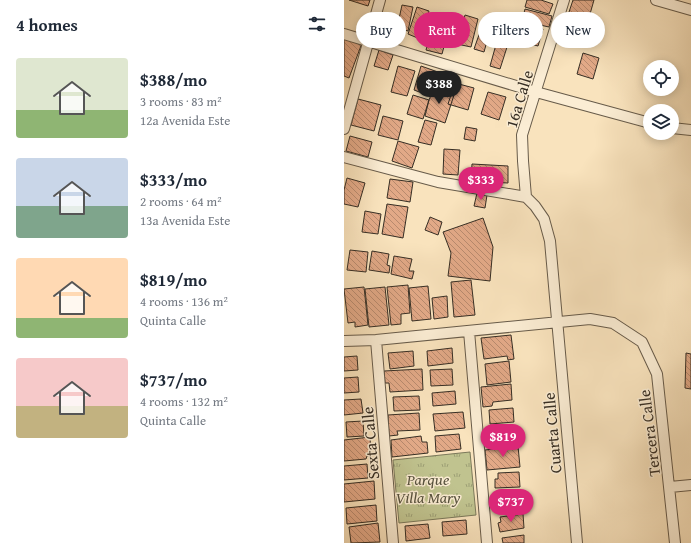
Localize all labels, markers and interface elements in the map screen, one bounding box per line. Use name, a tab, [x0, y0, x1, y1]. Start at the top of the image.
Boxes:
text: 4 homes	[16, 12, 78, 37]
chip: Buy	[356, 12, 406, 48]
chip: Rent	[414, 12, 470, 48]
chip: Filters	[478, 12, 543, 48]
chip: New	[551, 12, 605, 48]
icon: filters	[306, 13, 328, 35]
map controls	[643, 60, 679, 140]
button: locate	[643, 60, 679, 96]
text: $388/mo	[140, 67, 207, 92]
street label: 16a Calle	[499, 67, 539, 131]
pin: $388	[415, 71, 463, 105]
icon: home	[48, 74, 96, 122]
text: $388	[426, 74, 452, 93]
text: 3 rooms · 83 m²	[140, 92, 222, 111]
button: layers	[643, 104, 679, 140]
text: 12a Avenida Este	[140, 111, 230, 130]
text: $333/mo	[140, 167, 207, 192]
pin: $333	[457, 167, 505, 201]
text: $333	[468, 170, 494, 189]
icon: home	[48, 174, 96, 222]
text: 2 rooms · 64 m²	[140, 192, 222, 211]
text: 13a Avenida Este	[140, 211, 230, 230]
text: $819/mo	[140, 267, 207, 292]
icon: home	[48, 274, 96, 322]
text: 4 rooms · 136 m²	[140, 292, 228, 311]
text: Quinta Calle	[140, 311, 206, 330]
text: $737/mo	[140, 367, 207, 392]
icon: home	[48, 374, 96, 422]
street label: Tercera Calle	[632, 388, 666, 478]
text: 4 rooms · 132 m²	[140, 392, 228, 411]
street label: Cuarta Calle	[537, 392, 567, 474]
street label: Sexta Calle	[355, 406, 385, 480]
text: Quinta Calle	[140, 411, 206, 430]
pin: $819	[479, 424, 527, 458]
text: $819	[490, 427, 516, 446]
park label: Parque Villa Mary	[396, 467, 461, 509]
pin: $737	[487, 489, 535, 523]
text: $737	[498, 492, 524, 511]

